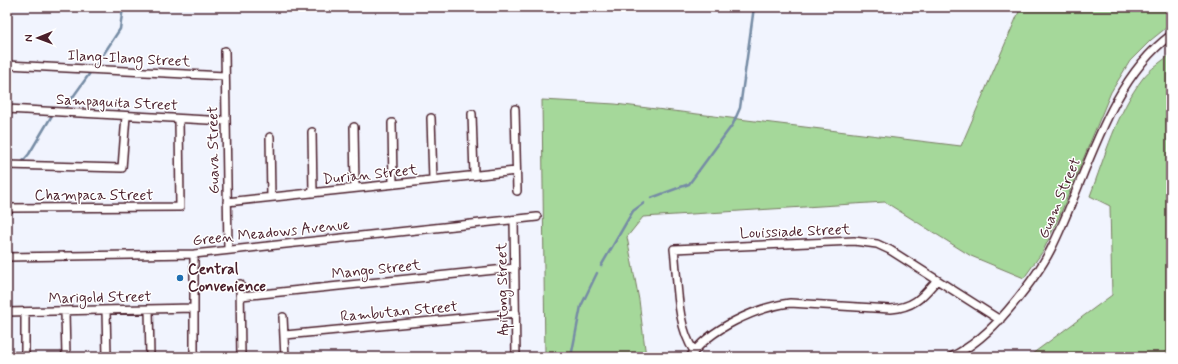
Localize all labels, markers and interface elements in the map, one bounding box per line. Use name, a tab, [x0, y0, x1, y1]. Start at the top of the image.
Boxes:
north arrow	[18, 18, 58, 58]
text: N	[22, 34, 36, 42]
street label: Ilang-Ilang Street	[67, 46, 191, 73]
street label: Sampaguita Street	[56, 90, 178, 116]
street label: Guava Street	[203, 106, 225, 194]
street label: Guam Street	[1034, 155, 1086, 242]
street label: Durian Street	[322, 160, 419, 190]
street label: Champaca Street	[35, 186, 153, 206]
street label: Green Meadows Avenue	[192, 215, 351, 251]
street label: Louissiade Street	[739, 220, 851, 244]
street label: Apitong Street	[492, 242, 515, 336]
street label: Mango Street	[330, 255, 422, 286]
place label: Central Convenience	[188, 260, 266, 297]
marker: Central Convenience	[175, 273, 185, 283]
street label: Marigold Street	[48, 287, 152, 310]
street label: Rambutan Street	[340, 297, 459, 327]

